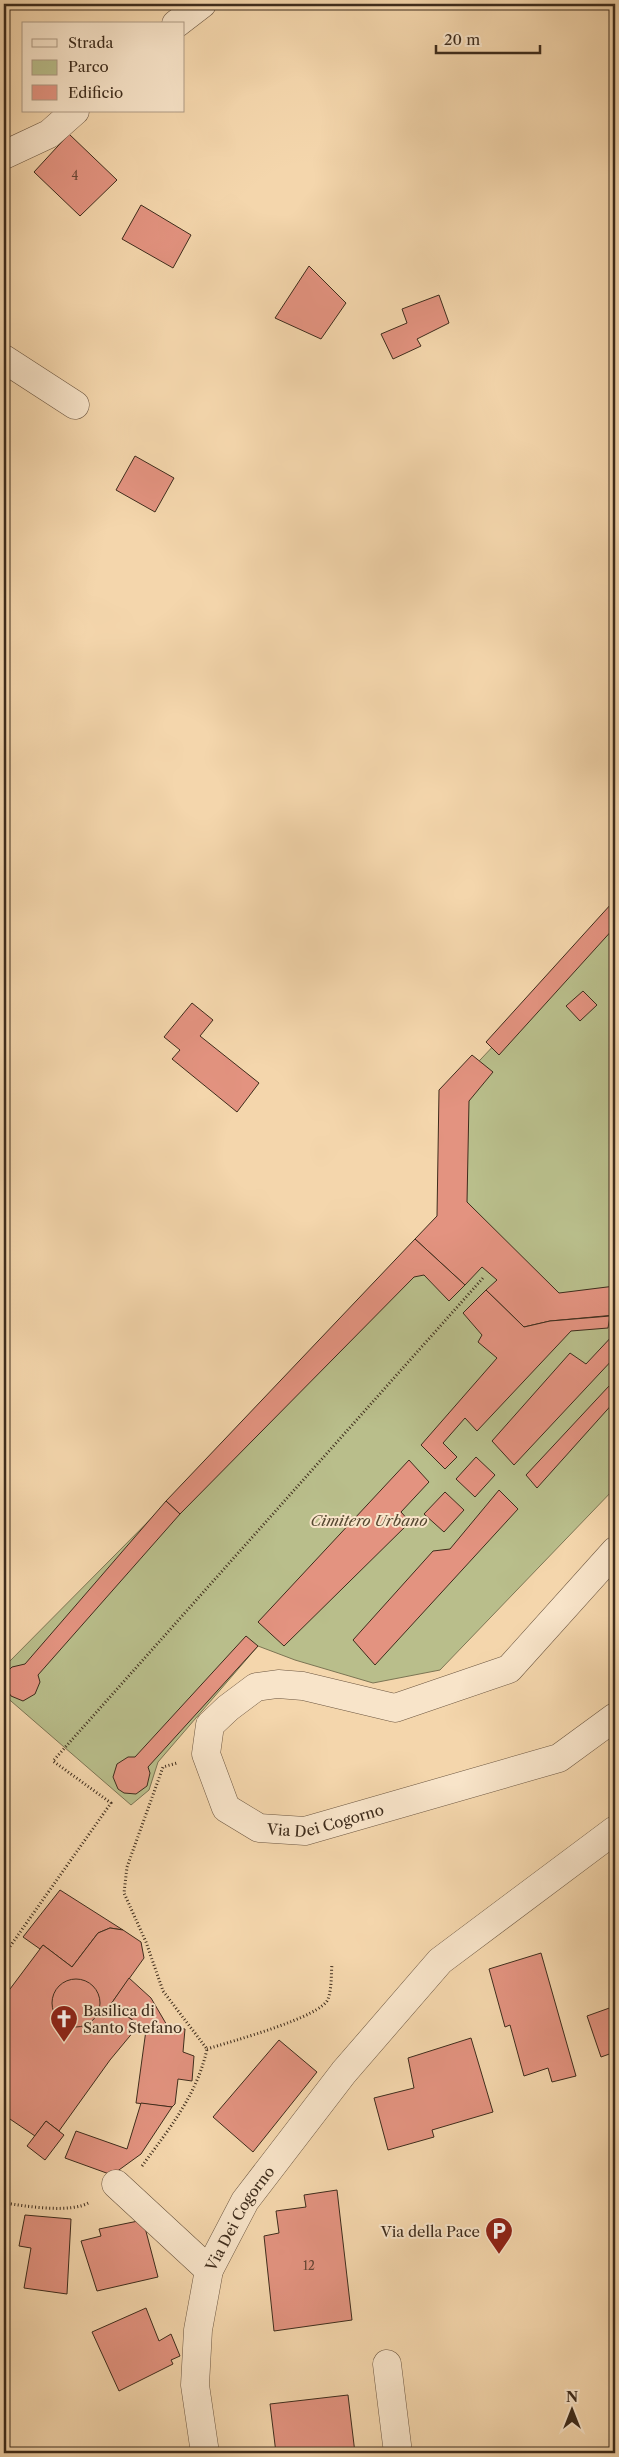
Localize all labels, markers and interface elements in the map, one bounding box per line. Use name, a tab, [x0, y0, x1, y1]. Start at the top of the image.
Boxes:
legend	[22, 22, 185, 112]
scale bar	[436, 22, 540, 54]
text: 20 m	[444, 30, 480, 49]
text: Strada	[68, 33, 114, 52]
text: Parco	[68, 57, 109, 76]
text: Edificio	[68, 83, 123, 102]
house number: 4	[72, 168, 79, 183]
park label: Cimitero Urbano	[311, 1511, 427, 1530]
street label: Via Dei Cogorno	[266, 1799, 386, 1841]
place label: Basilica di Santo Stefano	[83, 2001, 182, 2037]
church icon: Basilica di Santo Stefano	[49, 2004, 79, 2043]
street label: Via Dei Cogorno	[200, 2162, 278, 2275]
parking icon: Via della Pace	[484, 2216, 514, 2255]
place label: Via della Pace	[380, 2222, 480, 2241]
house number: 12	[303, 2258, 315, 2273]
north arrow	[546, 2384, 596, 2434]
text: N	[566, 2388, 578, 2406]

